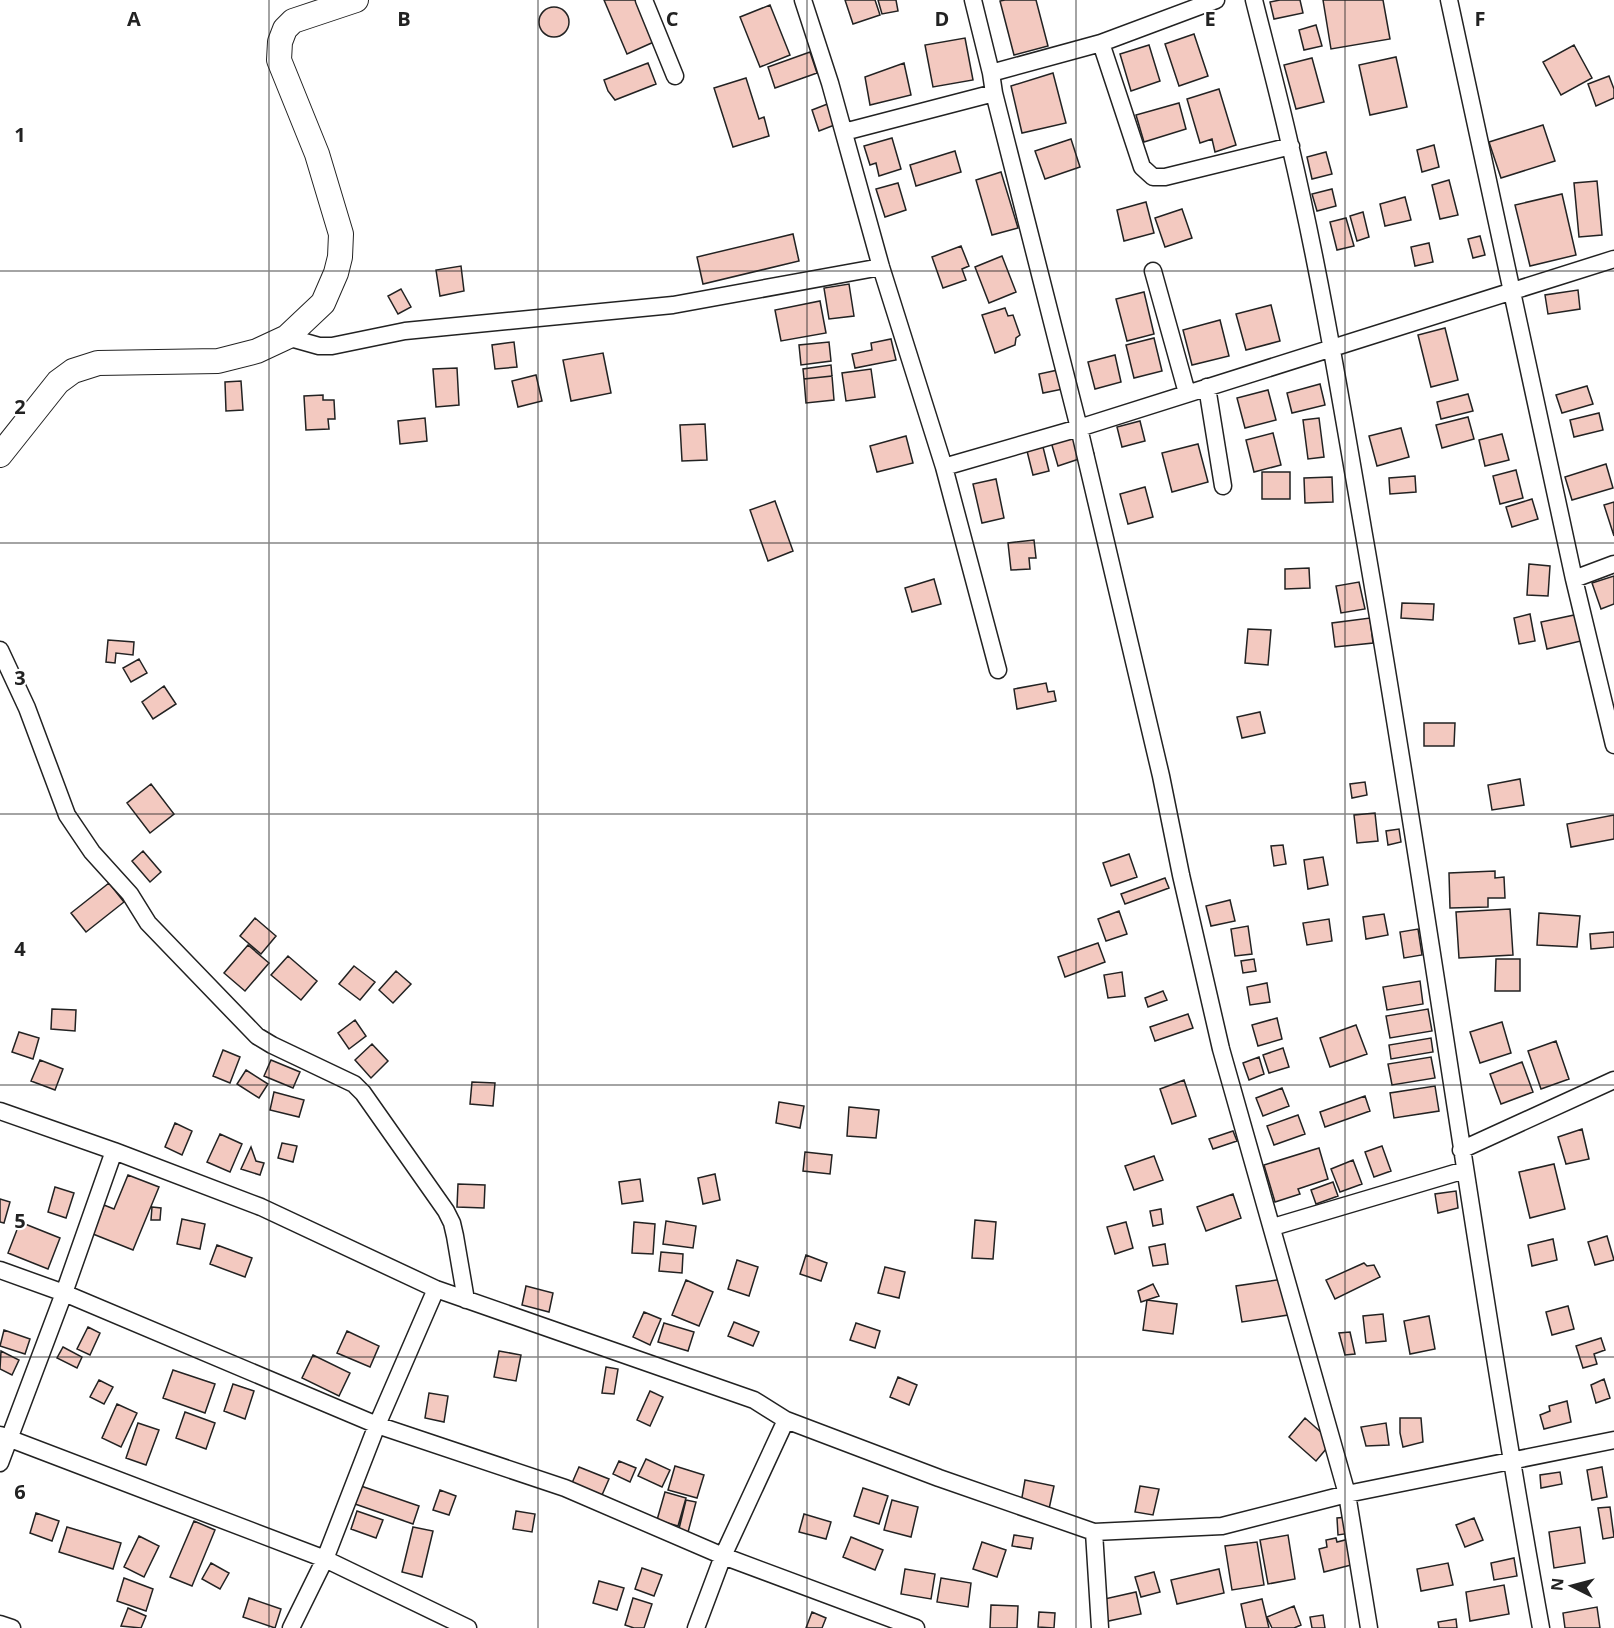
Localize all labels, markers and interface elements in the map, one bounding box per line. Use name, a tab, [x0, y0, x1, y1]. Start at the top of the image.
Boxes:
text: A	[127, 5, 141, 32]
text: B	[397, 5, 411, 32]
text: C	[666, 5, 679, 32]
text: D	[935, 5, 949, 32]
text: E	[1204, 5, 1216, 32]
text: F	[1475, 5, 1485, 32]
text: 1	[14, 121, 26, 148]
text: 2	[14, 393, 26, 420]
text: 3	[14, 664, 26, 691]
text: 4	[14, 935, 26, 962]
text: 5	[14, 1207, 26, 1234]
text: 6	[14, 1478, 26, 1505]
north arrow	[1542, 1556, 1602, 1616]
text: N	[1545, 1577, 1569, 1592]

